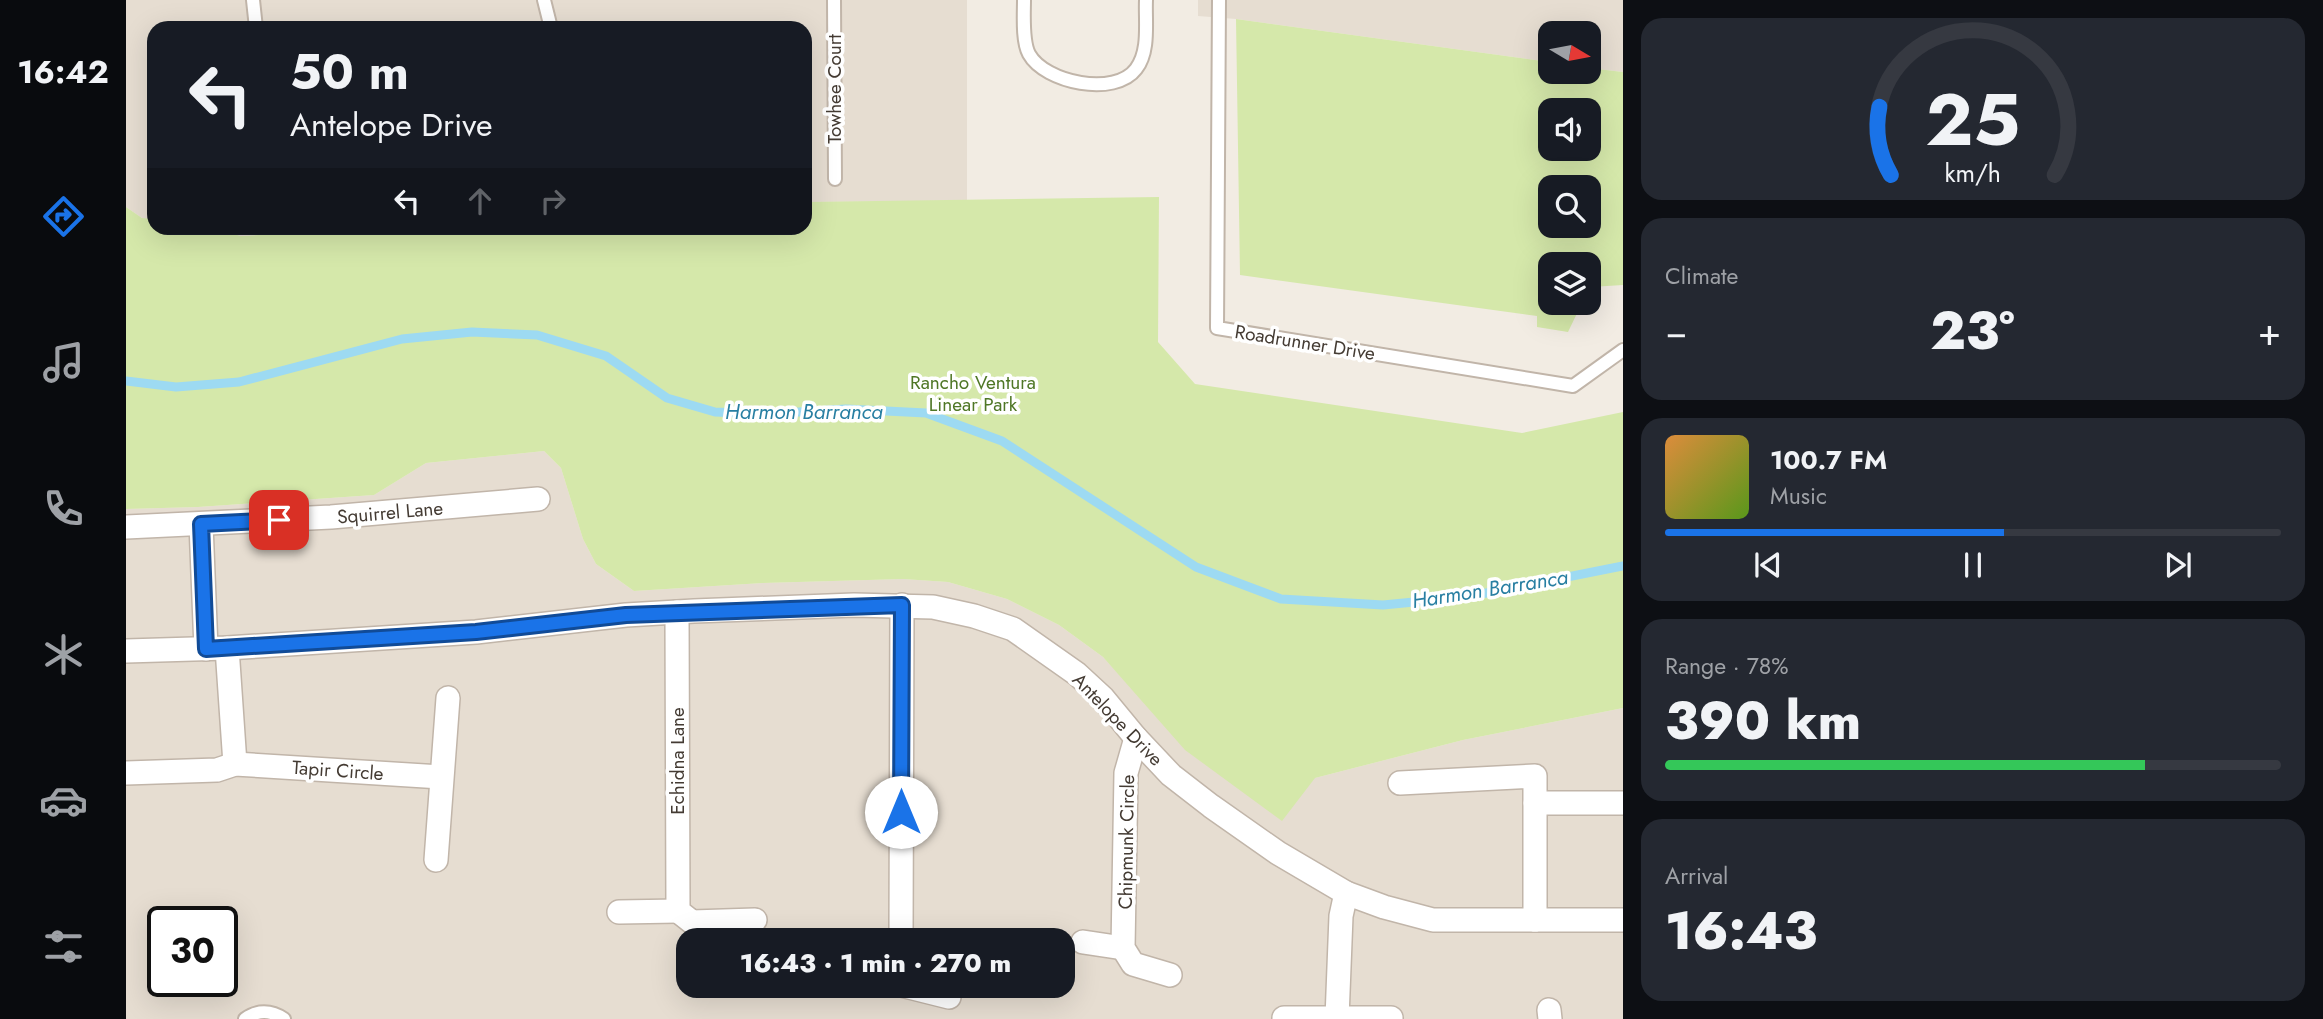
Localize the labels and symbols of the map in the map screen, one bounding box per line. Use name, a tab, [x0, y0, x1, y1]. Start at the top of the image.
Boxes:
north arrow	[1538, 21, 1601, 84]
street label: Towhee Court	[821, 34, 848, 144]
street label: Roadrunner Drive	[1233, 318, 1377, 367]
park label: Rancho Ventura Linear Park	[910, 369, 1036, 418]
water label: Harmon Barranca	[725, 397, 883, 427]
pin	[249, 490, 309, 550]
street label: Squirrel Lane	[336, 494, 444, 531]
water label: Harmon Barranca	[1410, 562, 1571, 616]
street label: Antelope Drive	[1066, 667, 1169, 772]
street label: Echidna Lane	[664, 707, 691, 815]
street label: Tapir Circle	[291, 754, 385, 787]
street label: Chipmunk Circle	[1112, 774, 1141, 910]
position arrow	[864, 775, 938, 849]
speed limit sign: 30	[147, 906, 238, 997]

